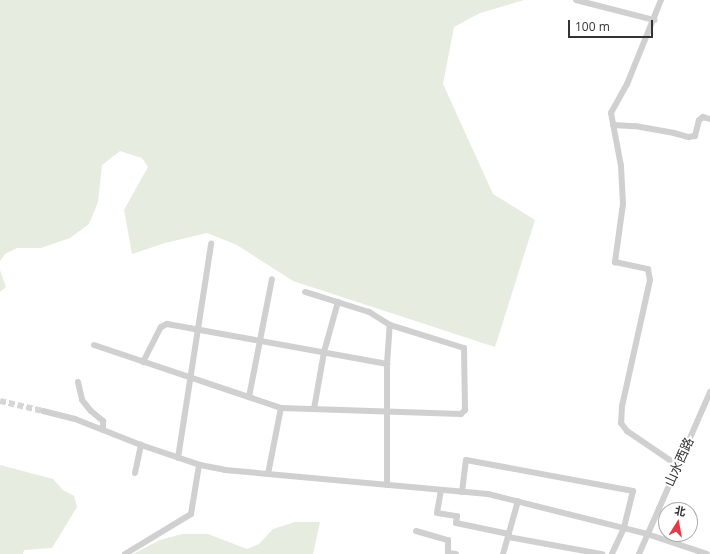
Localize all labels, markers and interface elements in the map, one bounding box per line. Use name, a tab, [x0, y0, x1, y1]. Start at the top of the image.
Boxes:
scale bar	[570, 12, 655, 38]
text: 100 m	[575, 18, 610, 35]
street label: 山水西路	[661, 435, 697, 489]
north arrow	[658, 502, 698, 542]
text: 北	[673, 502, 687, 519]

